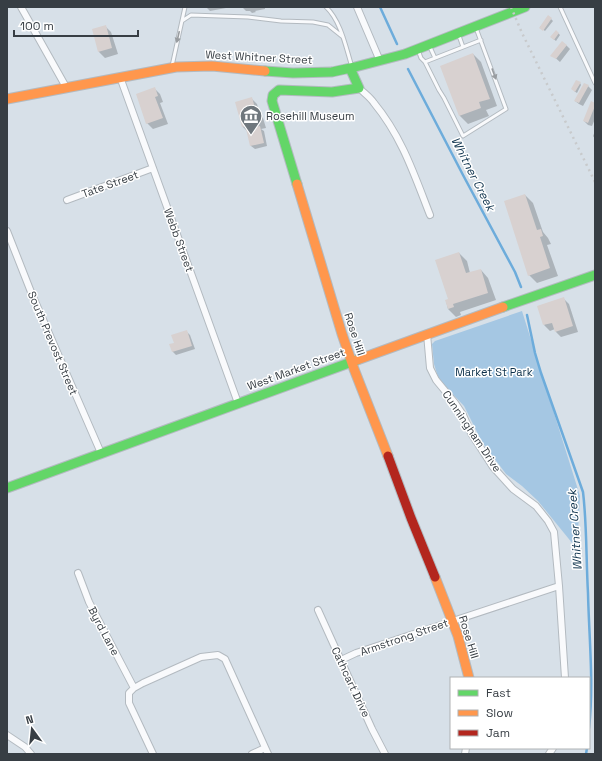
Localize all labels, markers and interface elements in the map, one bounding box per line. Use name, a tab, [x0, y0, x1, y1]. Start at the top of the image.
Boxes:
scale bar	[14, 12, 138, 38]
text: 100 m	[20, 18, 54, 34]
one-way arrow	[175, 31, 181, 43]
street label: West Whitner Street	[205, 47, 313, 67]
one-way arrow	[491, 69, 497, 81]
museum icon: Rosehill Museum	[238, 103, 264, 136]
place label: Rosehill Museum	[266, 109, 354, 123]
water label: Whitner Creek	[447, 134, 499, 215]
street label: Tate Street	[80, 167, 140, 201]
street label: Webb Street	[161, 206, 197, 274]
street label: South Prevost Street	[25, 289, 81, 397]
street label: Rose Hill	[342, 311, 368, 357]
street label: West Market Street	[245, 345, 347, 393]
park label: Market St Park	[455, 365, 533, 379]
street label: Cunningham Drive	[439, 387, 505, 475]
water label: Whitner Creek	[564, 487, 586, 571]
street label: Byrd Lane	[85, 604, 123, 658]
street label: Rose Hill	[456, 614, 482, 660]
street label: Armstrong Street	[358, 615, 450, 659]
street label: Cathcart Drive	[329, 645, 373, 719]
legend	[450, 677, 590, 749]
text: Fast	[486, 685, 511, 701]
text: Slow	[486, 705, 513, 721]
north arrow	[12, 709, 52, 749]
text: N	[24, 712, 35, 727]
text: Jam	[486, 725, 510, 741]

